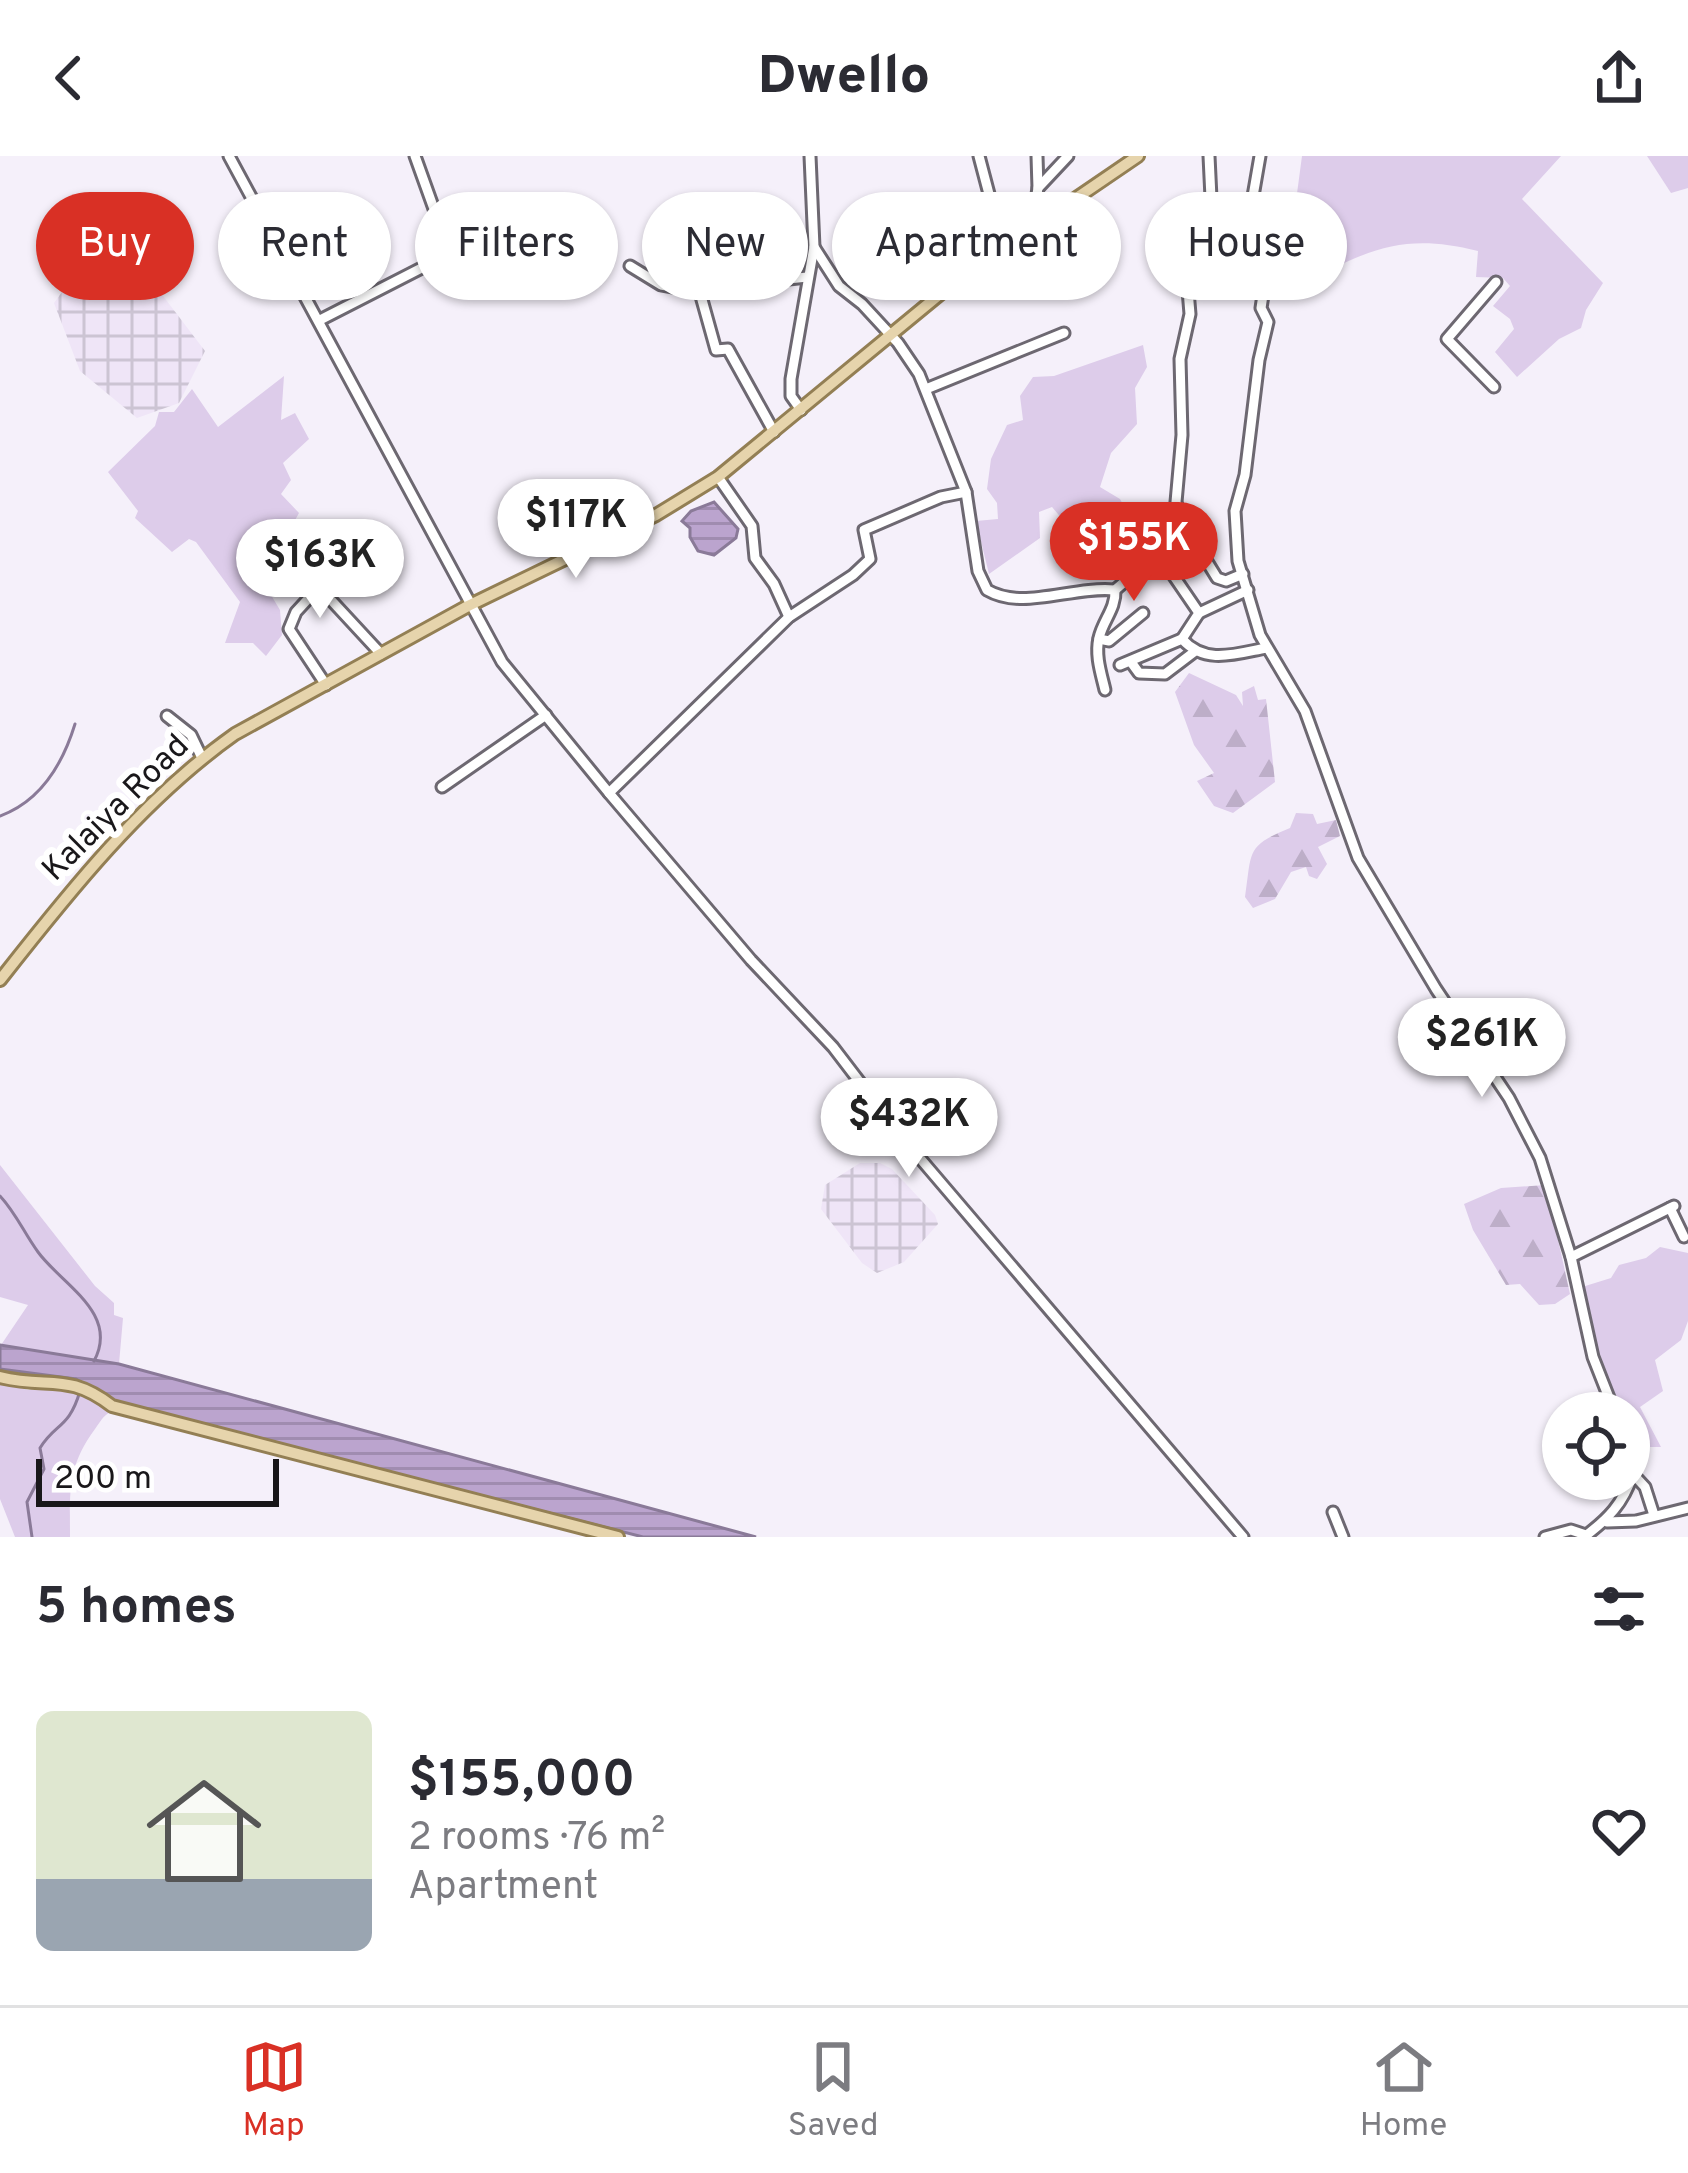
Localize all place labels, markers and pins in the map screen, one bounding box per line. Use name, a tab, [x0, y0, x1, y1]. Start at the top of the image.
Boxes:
pin: $117K	[492, 479, 660, 581]
pin: $155K	[1050, 502, 1218, 604]
pin: $163K	[236, 519, 404, 621]
pin: $261K	[1398, 998, 1566, 1100]
pin: $432K	[825, 1078, 993, 1180]

